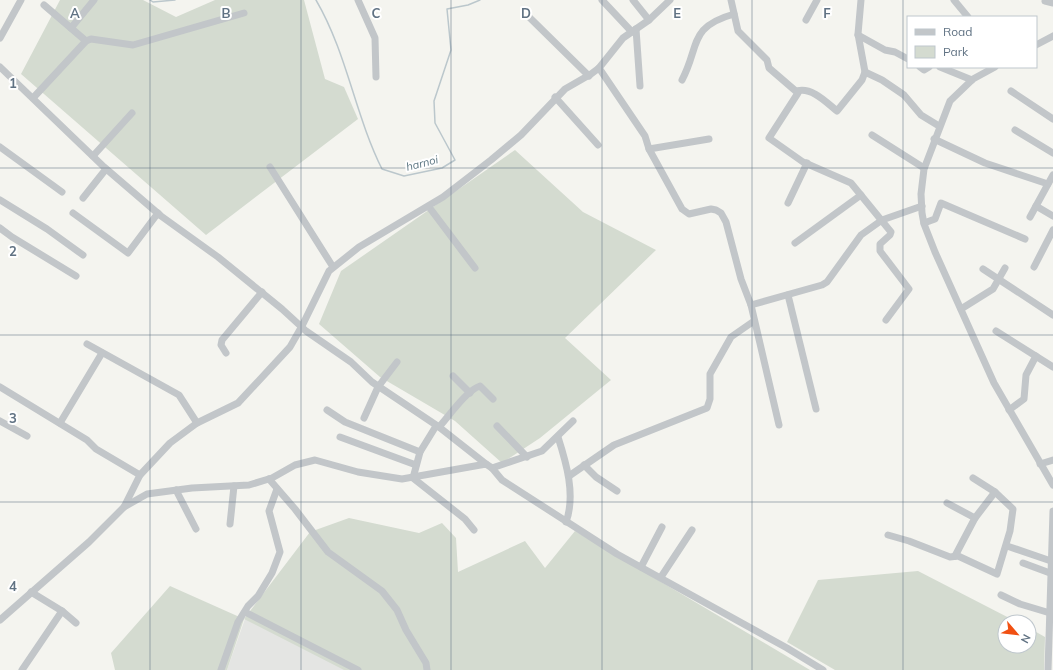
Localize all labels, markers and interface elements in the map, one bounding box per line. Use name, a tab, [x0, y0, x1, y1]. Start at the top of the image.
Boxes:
text: A	[70, 5, 80, 21]
text: B	[222, 5, 231, 21]
text: C	[372, 5, 381, 21]
text: D	[521, 5, 531, 21]
text: E	[673, 5, 681, 21]
text: F	[823, 5, 831, 21]
legend	[907, 16, 1037, 68]
text: Road	[943, 24, 972, 39]
text: Park	[943, 44, 969, 59]
text: 1	[9, 75, 17, 91]
water label: harnoi	[405, 152, 440, 174]
text: 2	[9, 243, 17, 259]
text: 3	[9, 410, 17, 426]
text: 4	[9, 578, 17, 594]
north arrow	[997, 614, 1037, 654]
text: N	[1018, 632, 1034, 646]

